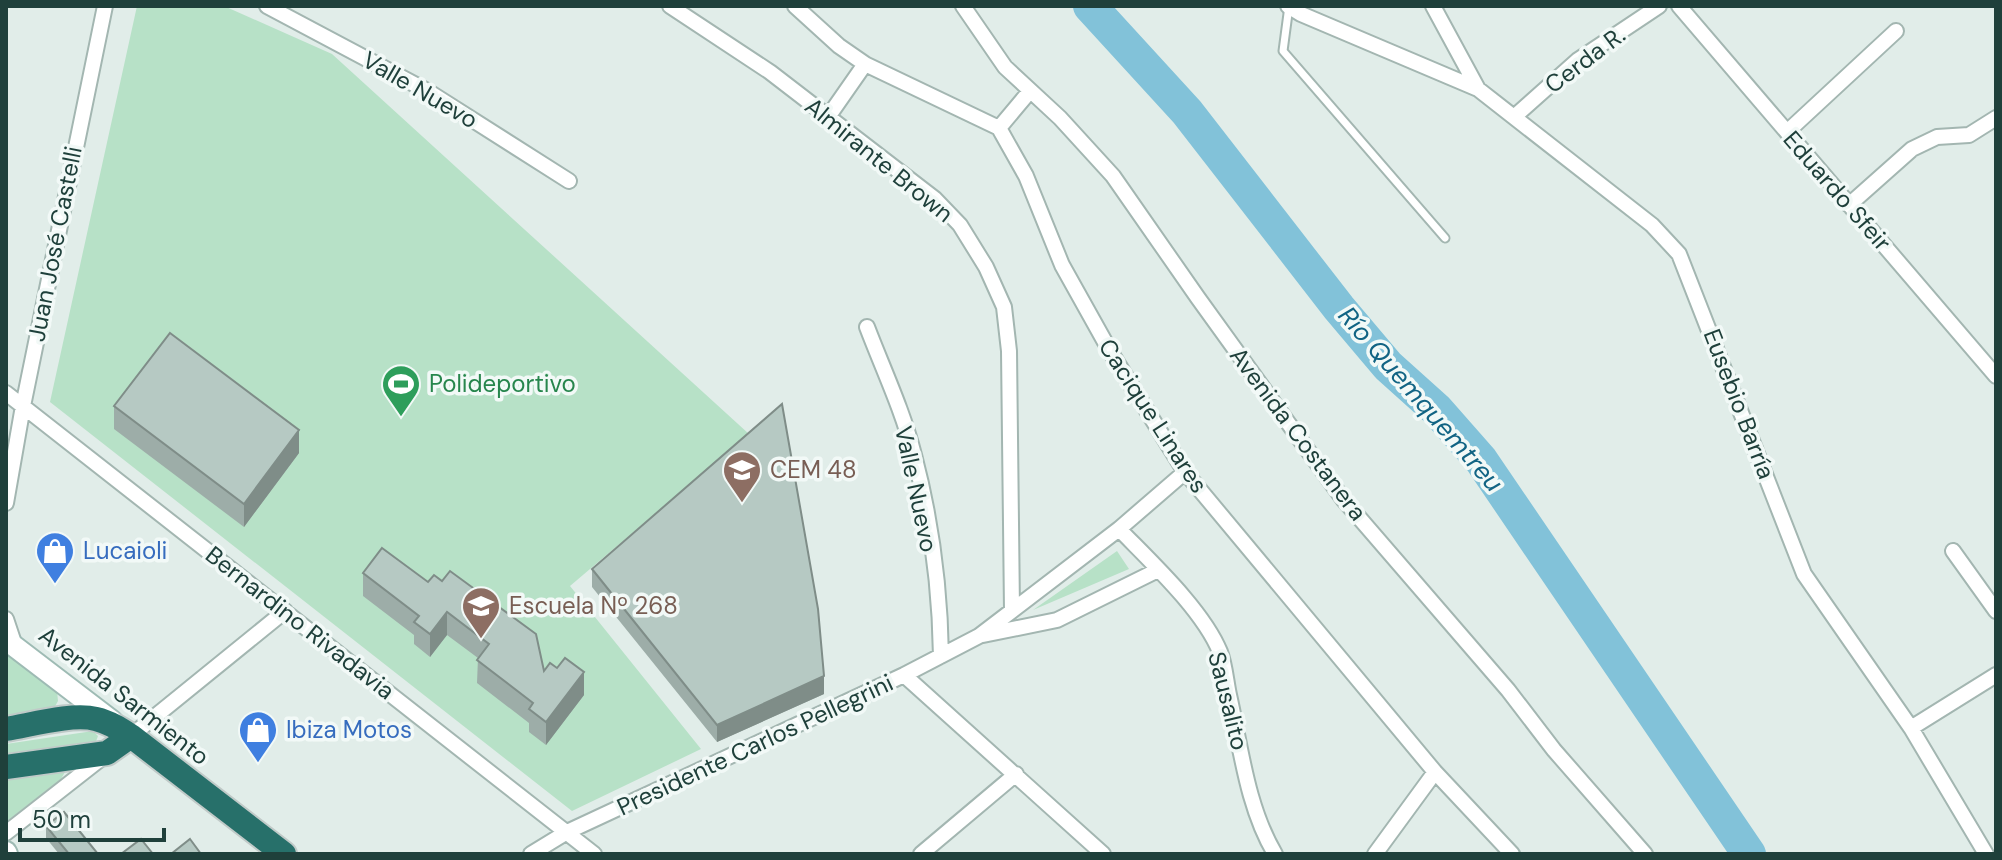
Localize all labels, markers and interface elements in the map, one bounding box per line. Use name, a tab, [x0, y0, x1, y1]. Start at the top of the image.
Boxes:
street label: Cerda R.	[1538, 19, 1631, 100]
street label: Valle Nuevo	[357, 44, 484, 135]
street label: Almirante Brown	[799, 90, 960, 229]
street label: Eduardo Sfeir	[1777, 124, 1898, 257]
street label: Juan José Castelli	[20, 144, 89, 344]
water label: Río Quemquemtreu	[1331, 299, 1511, 499]
street label: Eusebio Barría	[1697, 324, 1782, 483]
street label: Cacique Linares	[1092, 333, 1215, 499]
street label: Avenida Costanera	[1223, 341, 1374, 527]
sports icon: Polideportivo	[380, 363, 422, 418]
place label: Polideportivo	[429, 368, 576, 399]
street label: Valle Nuevo	[888, 423, 945, 555]
school or university icon: CEM 48	[721, 449, 763, 504]
place label: CEM 48	[770, 454, 857, 485]
shop icon: Lucaioli	[34, 530, 76, 585]
place label: Lucaioli	[83, 535, 167, 566]
street label: Bernardino Rivadavia	[199, 539, 401, 706]
school or university icon: Escuela Nº 268	[460, 585, 502, 640]
place label: Escuela Nº 268	[509, 590, 678, 621]
street label: Avenida Sarmiento	[33, 619, 216, 772]
street label: Sausalito	[1201, 648, 1256, 753]
street label: Presidente Carlos Pellegrini	[612, 667, 898, 822]
shop icon: Ibiza Motos	[237, 709, 279, 764]
place label: Ibiza Motos	[286, 714, 412, 745]
scale bar	[20, 792, 164, 842]
text: 50 m	[32, 804, 91, 835]

